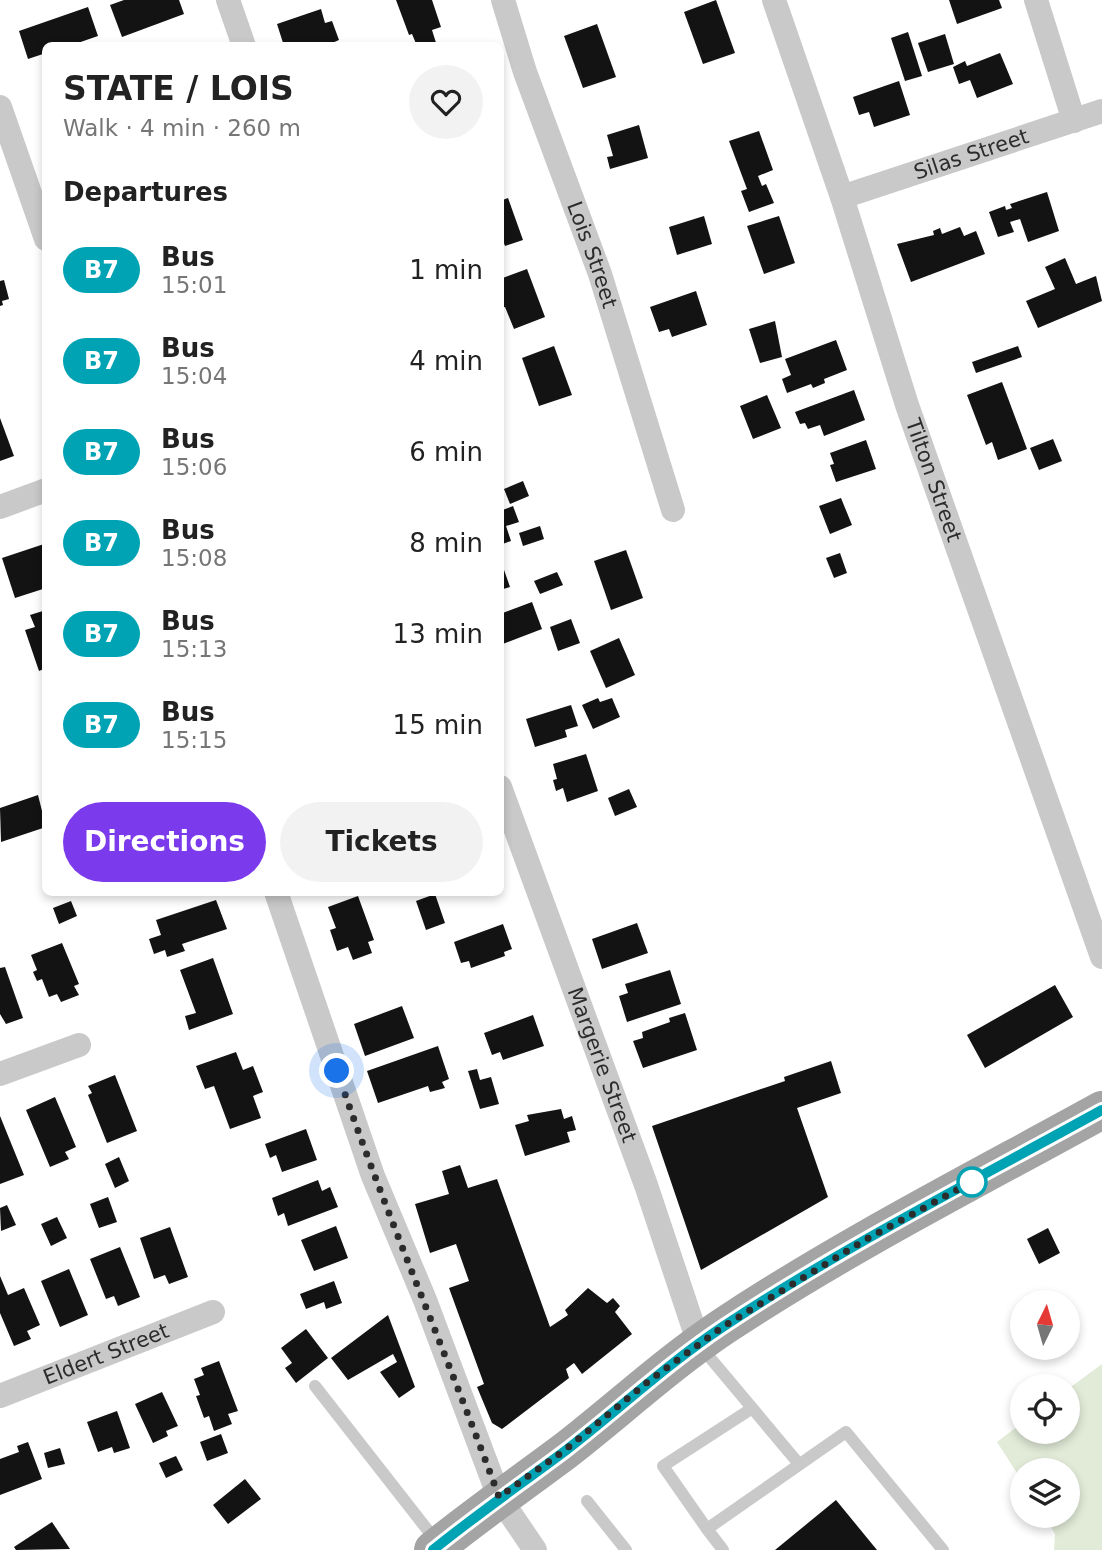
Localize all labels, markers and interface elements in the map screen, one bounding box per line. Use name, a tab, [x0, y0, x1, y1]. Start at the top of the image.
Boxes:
button: heart	[409, 65, 483, 139]
text: STATE / LOIS	[63, 69, 294, 108]
text: Walk · 4 min · 260 m	[63, 115, 301, 141]
street label: Silas Street	[911, 124, 1032, 184]
text: Departures	[63, 177, 228, 207]
street label: Lois Street	[562, 198, 622, 311]
text: Bus	[161, 242, 215, 272]
text: 1 min	[409, 255, 483, 285]
text: B7	[84, 256, 119, 284]
text: 15:01	[161, 272, 227, 298]
text: Bus	[161, 333, 215, 363]
text: 4 min	[409, 346, 483, 376]
text: B7	[84, 347, 119, 375]
text: 15:04	[161, 363, 227, 389]
street label: Tilton Street	[900, 414, 966, 545]
text: Bus	[161, 424, 215, 454]
text: 6 min	[409, 437, 483, 467]
text: B7	[84, 438, 119, 466]
text: 15:06	[161, 454, 227, 480]
text: Bus	[161, 515, 215, 545]
text: 8 min	[409, 528, 483, 558]
text: B7	[84, 529, 119, 557]
text: 15:08	[161, 545, 227, 571]
text: Bus	[161, 606, 215, 636]
text: 13 min	[393, 619, 483, 649]
text: B7	[84, 620, 119, 648]
text: 15:13	[161, 636, 227, 662]
text: Bus	[161, 697, 215, 727]
text: 15 min	[393, 710, 483, 740]
text: B7	[84, 711, 119, 739]
text: 15:15	[161, 727, 227, 753]
button: Directions	[63, 802, 266, 882]
button: Tickets	[280, 802, 483, 882]
street label: Margerie Street	[563, 984, 641, 1146]
your location	[319, 1053, 354, 1088]
unlabelled marker	[957, 1167, 987, 1197]
north arrow	[1010, 1290, 1080, 1360]
map controls	[1010, 1290, 1080, 1528]
street label: Eldert Street	[40, 1319, 172, 1390]
button: locate	[1010, 1374, 1080, 1444]
button: layers	[1010, 1458, 1080, 1528]

